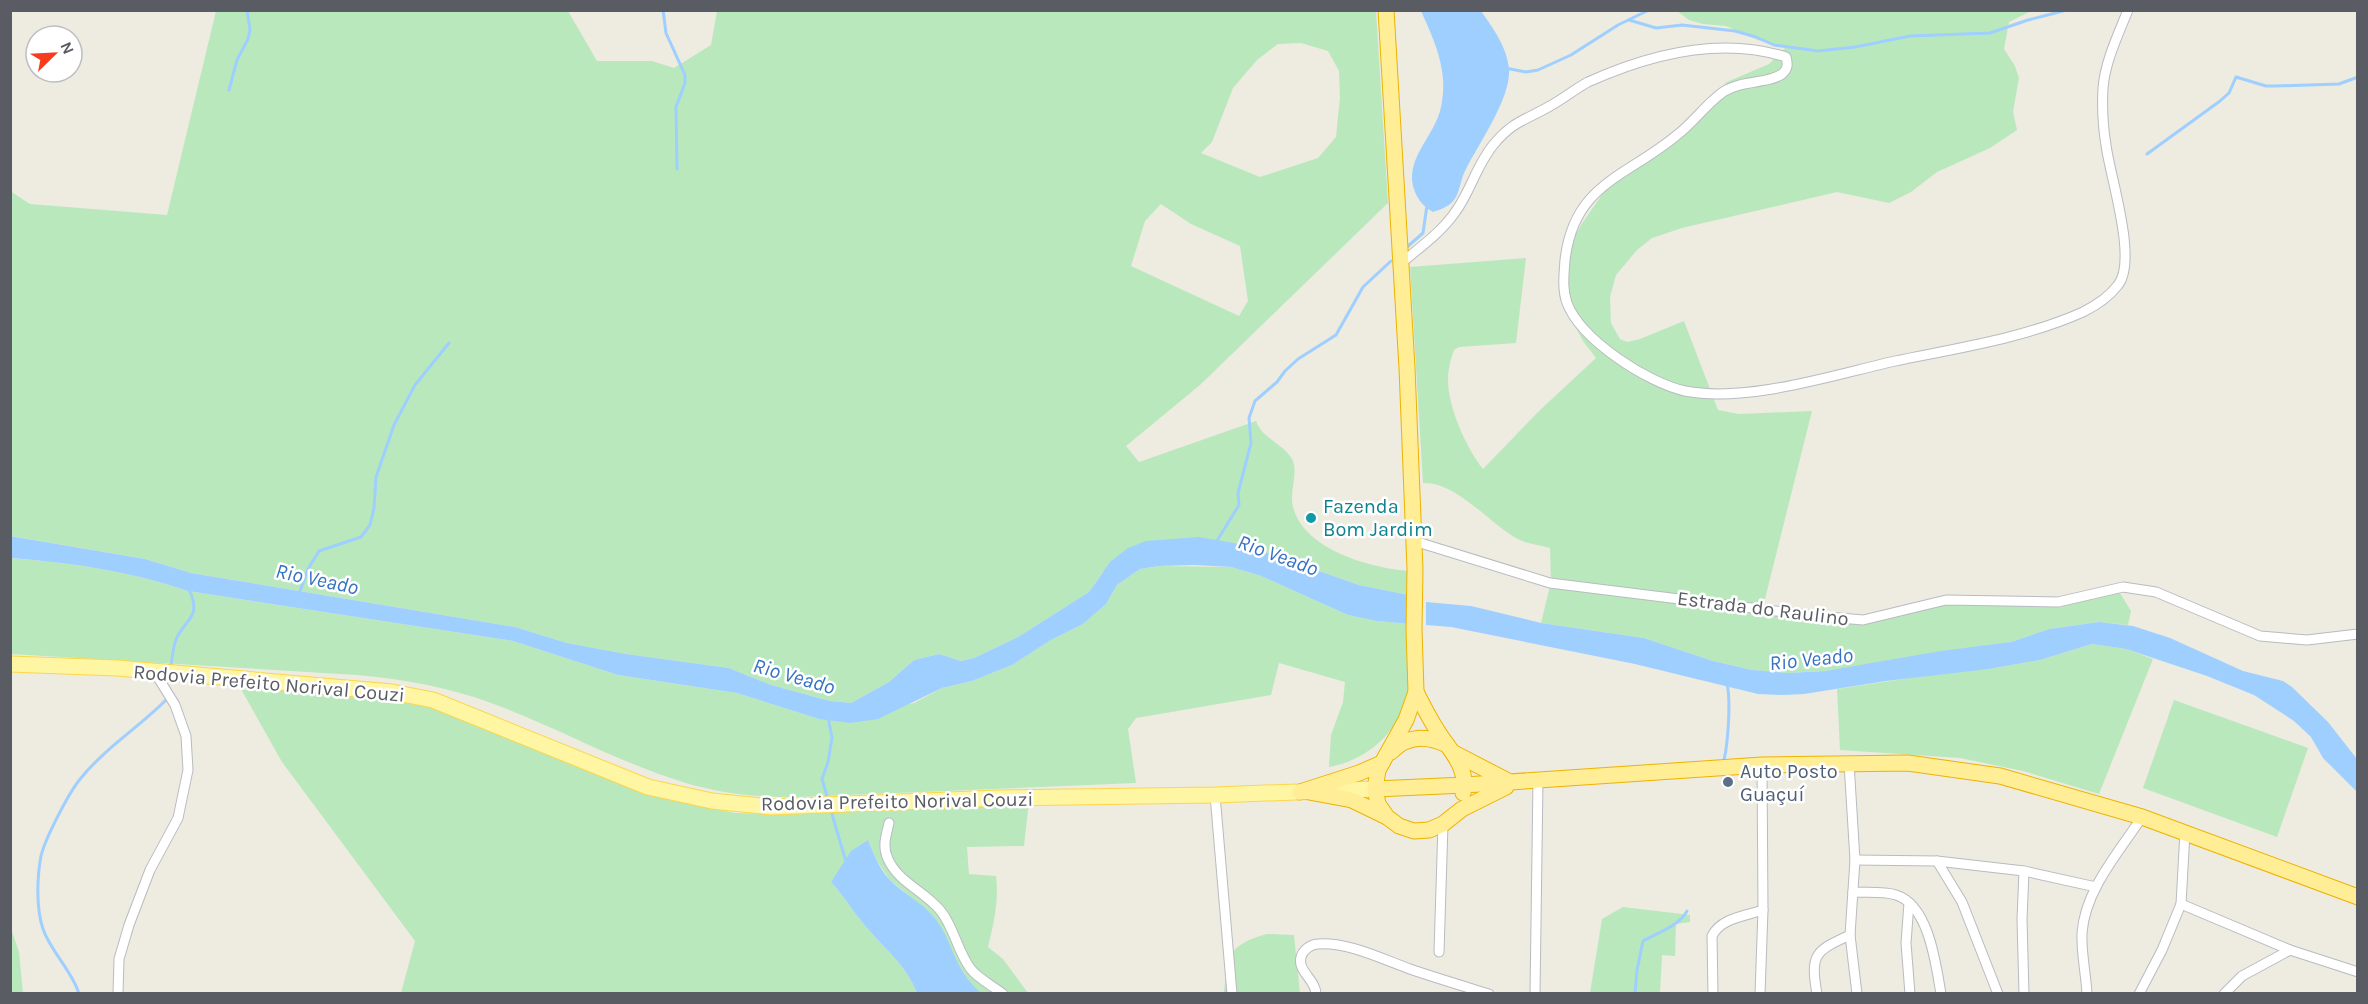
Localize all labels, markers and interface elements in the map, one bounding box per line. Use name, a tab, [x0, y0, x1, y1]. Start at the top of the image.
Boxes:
north arrow	[24, 24, 84, 84]
text: N	[56, 39, 78, 57]
place label: Fazenda Bom Jardim	[1323, 495, 1433, 541]
marker: Fazenda Bom Jardim	[1304, 511, 1318, 525]
water label: Rio Veado	[1234, 529, 1322, 581]
water label: Rio Veado	[273, 559, 361, 600]
street label: Estrada do Raulino	[1676, 587, 1850, 630]
water label: Rio Veado	[1768, 643, 1855, 675]
water label: Rio Veado	[750, 653, 838, 699]
street label: Rodovia Prefeito Norival Couzi	[132, 660, 406, 707]
place label: Auto Posto Guaçuí	[1740, 760, 1838, 806]
marker: Auto Posto Guaçuí	[1721, 775, 1735, 789]
street label: Rodovia Prefeito Norival Couzi	[761, 788, 1033, 815]

